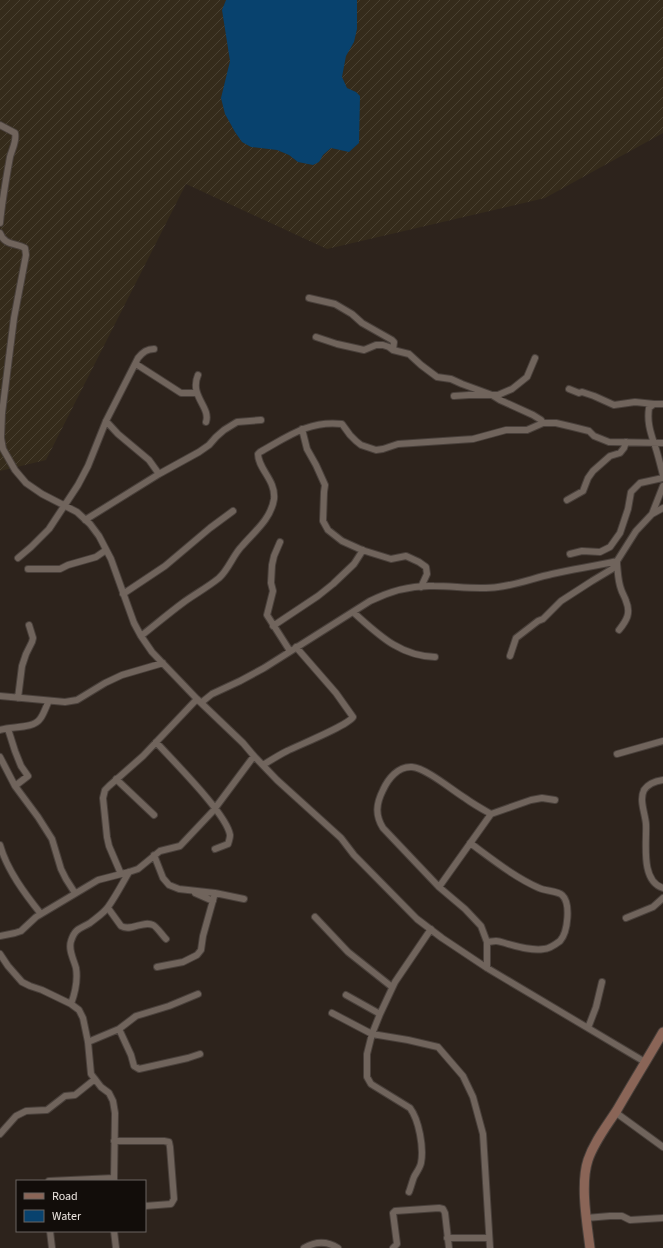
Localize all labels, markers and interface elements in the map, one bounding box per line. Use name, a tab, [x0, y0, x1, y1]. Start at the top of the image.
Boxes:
legend	[16, 1180, 146, 1232]
text: Road	[52, 1188, 78, 1205]
text: Water	[52, 1208, 82, 1225]

